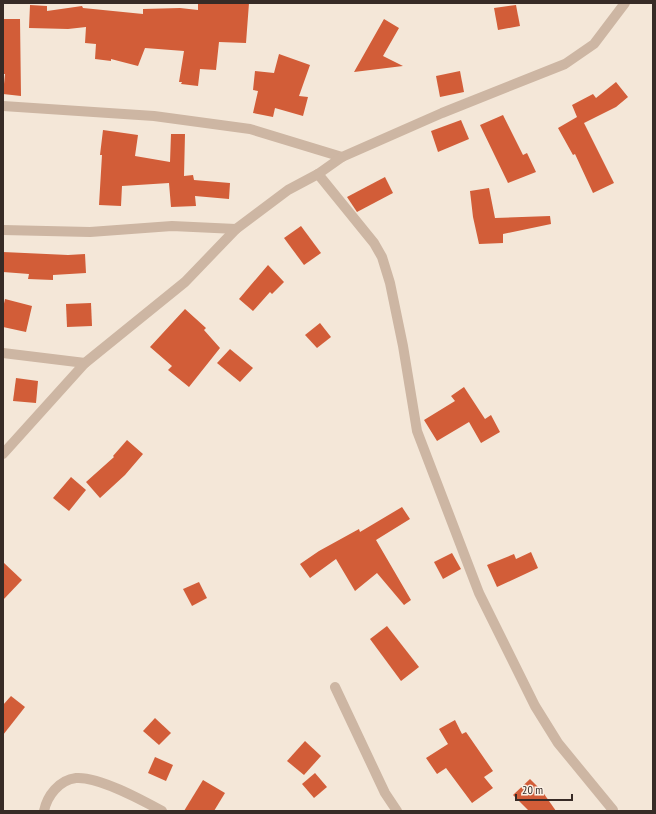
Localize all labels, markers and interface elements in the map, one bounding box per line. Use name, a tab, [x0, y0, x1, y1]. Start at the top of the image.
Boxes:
scale bar	[516, 776, 572, 802]
text: 20 m	[522, 782, 543, 797]

